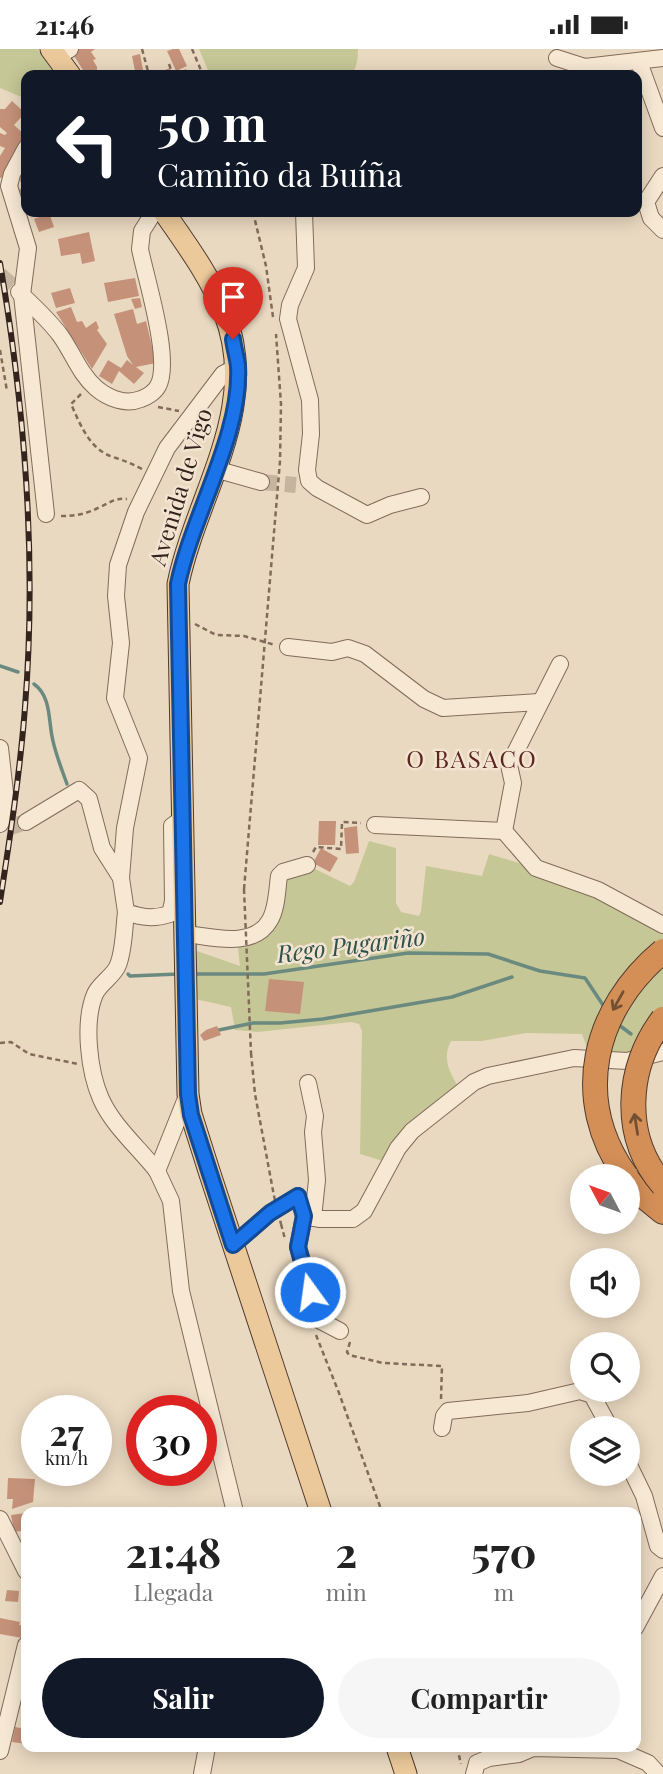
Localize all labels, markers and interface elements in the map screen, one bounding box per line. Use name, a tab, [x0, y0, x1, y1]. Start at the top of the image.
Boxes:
text: 21:46	[35, 7, 94, 42]
text: 50 m	[157, 89, 267, 154]
icon: left	[42, 98, 133, 189]
text: Camiño da Buíña	[157, 152, 402, 195]
pin	[203, 267, 263, 339]
icon: arrive	[214, 278, 252, 316]
street label: Avenida de Vigo	[141, 404, 218, 570]
district label: O BASACO	[406, 742, 538, 774]
water label: Rego Pugariño	[274, 919, 427, 969]
one-way arrow	[611, 991, 625, 1011]
one-way arrow	[629, 1113, 642, 1136]
north arrow	[570, 1164, 640, 1234]
map controls	[570, 1164, 640, 1486]
button: sound	[570, 1248, 640, 1318]
position arrow	[273, 1255, 347, 1329]
button: search	[570, 1332, 640, 1402]
speed limit sign: 30	[126, 1395, 217, 1486]
text: 27	[49, 1408, 84, 1455]
button: layers	[570, 1416, 640, 1486]
text: km/h	[45, 1446, 88, 1470]
text: 21:48	[125, 1523, 221, 1579]
text: 2	[335, 1523, 357, 1579]
text: 570	[471, 1523, 537, 1579]
text: Llegada	[134, 1576, 213, 1607]
text: min	[326, 1576, 367, 1607]
text: m	[494, 1576, 514, 1607]
button: Salir	[42, 1658, 324, 1738]
button: Compartir	[338, 1658, 620, 1738]

